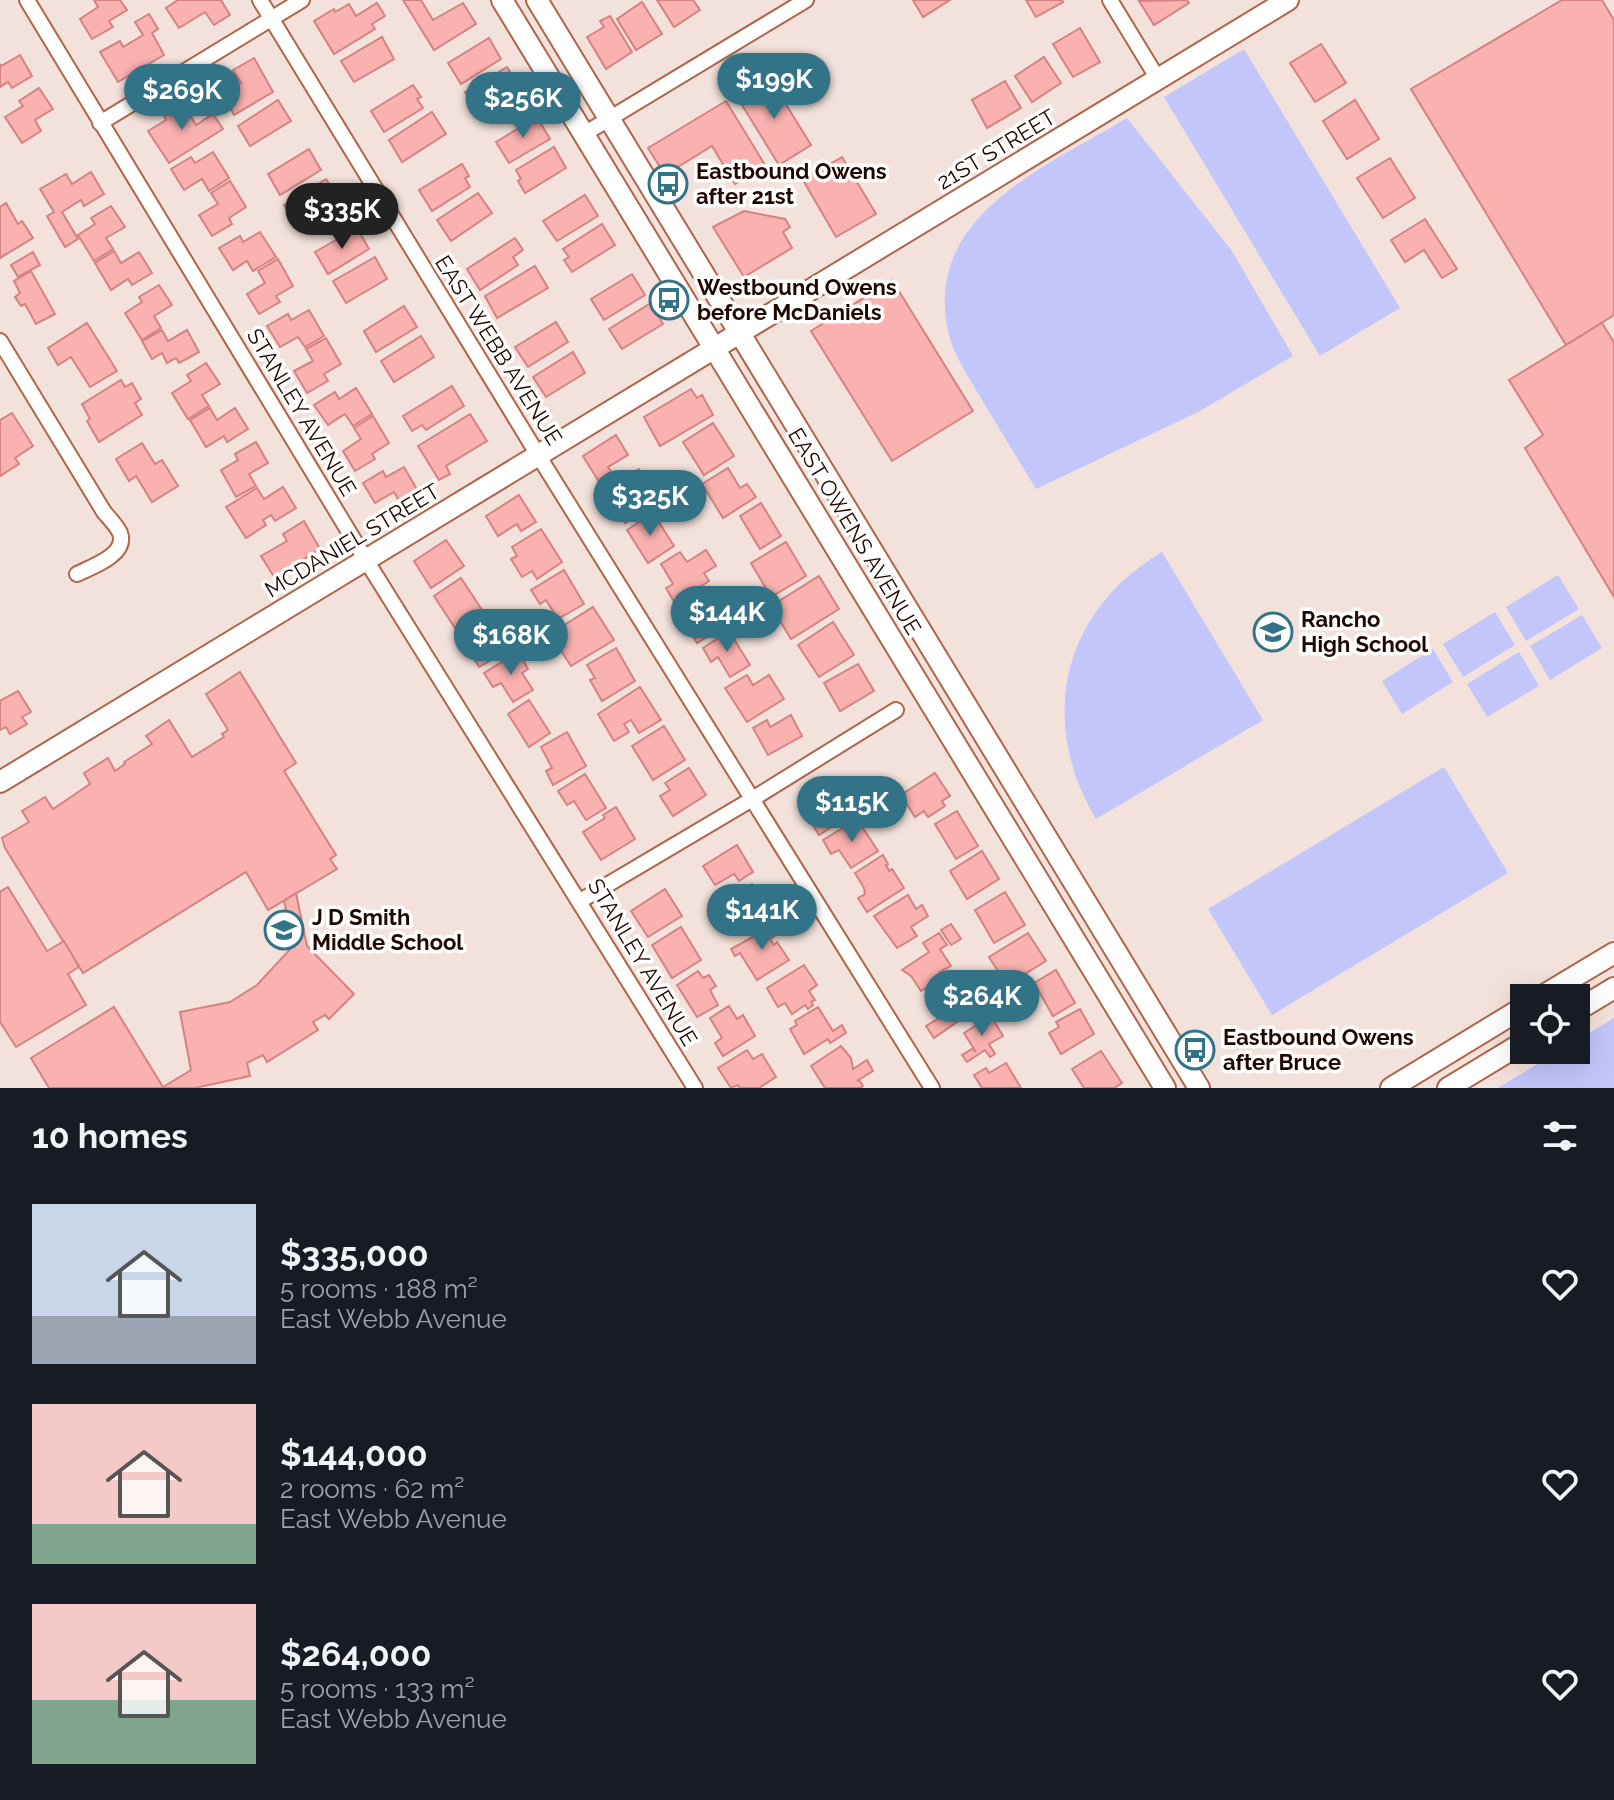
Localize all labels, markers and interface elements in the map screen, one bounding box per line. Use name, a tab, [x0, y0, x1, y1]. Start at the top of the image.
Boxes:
pin: $199K	[718, 53, 830, 121]
pin: $269K	[126, 64, 238, 132]
text: $199K	[735, 64, 813, 94]
pin: $256K	[467, 72, 579, 140]
text: $269K	[142, 75, 222, 105]
text: $256K	[484, 83, 562, 113]
street label: 21ST STREET	[932, 103, 1061, 195]
place label: Eastbound Owens after 21st	[696, 158, 887, 209]
bus stop icon: Eastbound Owens after 21st	[647, 163, 689, 205]
pin: $335K	[286, 183, 398, 251]
text: $335K	[303, 194, 381, 224]
street label: EAST WEBB AVENUE	[430, 250, 568, 450]
place label: Westbound Owens before McDaniels	[697, 274, 897, 325]
bus stop icon: Westbound Owens before McDaniels	[648, 279, 690, 321]
street label: STANLEY AVENUE	[242, 324, 362, 500]
street label: EAST OWENS AVENUE	[783, 423, 927, 639]
pin: $325K	[594, 470, 706, 538]
street label: MCDANIEL STREET	[260, 477, 445, 602]
text: $325K	[611, 481, 689, 511]
pin: $144K	[671, 586, 783, 654]
text: $144K	[689, 597, 765, 627]
place label: Rancho High School	[1301, 606, 1429, 657]
pin: $168K	[455, 609, 567, 677]
school or university icon: Rancho High School	[1252, 611, 1294, 653]
text: $168K	[472, 620, 550, 650]
pin: $115K	[796, 776, 908, 844]
text: $115K	[815, 787, 889, 817]
street label: STANLEY AVENUE	[583, 874, 703, 1050]
pin: $141K	[706, 884, 818, 952]
text: $141K	[725, 895, 799, 925]
place label: J D Smith Middle School	[312, 904, 464, 955]
school or university icon: J D Smith Middle School	[263, 909, 305, 951]
pin: $264K	[926, 970, 1038, 1038]
text: $264K	[942, 981, 1022, 1011]
map controls	[1510, 984, 1590, 1064]
button: locate	[1510, 984, 1590, 1064]
place label: Eastbound Owens after Bruce	[1223, 1024, 1414, 1075]
bus stop icon: Eastbound Owens after Bruce	[1174, 1029, 1216, 1071]
icon: filters	[1538, 1114, 1582, 1158]
text: 10 homes	[32, 1116, 188, 1156]
text: $335,000	[280, 1234, 429, 1274]
icon: home	[96, 1236, 192, 1332]
icon: heart	[1538, 1262, 1582, 1306]
text: 5 rooms · 188 m²	[280, 1274, 478, 1304]
text: East Webb Avenue	[280, 1304, 507, 1334]
text: $144,000	[280, 1434, 428, 1474]
icon: home	[96, 1436, 192, 1532]
icon: heart	[1538, 1462, 1582, 1506]
text: 2 rooms · 62 m²	[280, 1474, 464, 1504]
text: East Webb Avenue	[280, 1504, 507, 1534]
text: $264,000	[280, 1634, 431, 1674]
icon: home	[96, 1636, 192, 1732]
icon: heart	[1538, 1662, 1582, 1706]
text: 5 rooms · 133 m²	[280, 1674, 475, 1704]
text: East Webb Avenue	[280, 1704, 507, 1734]

